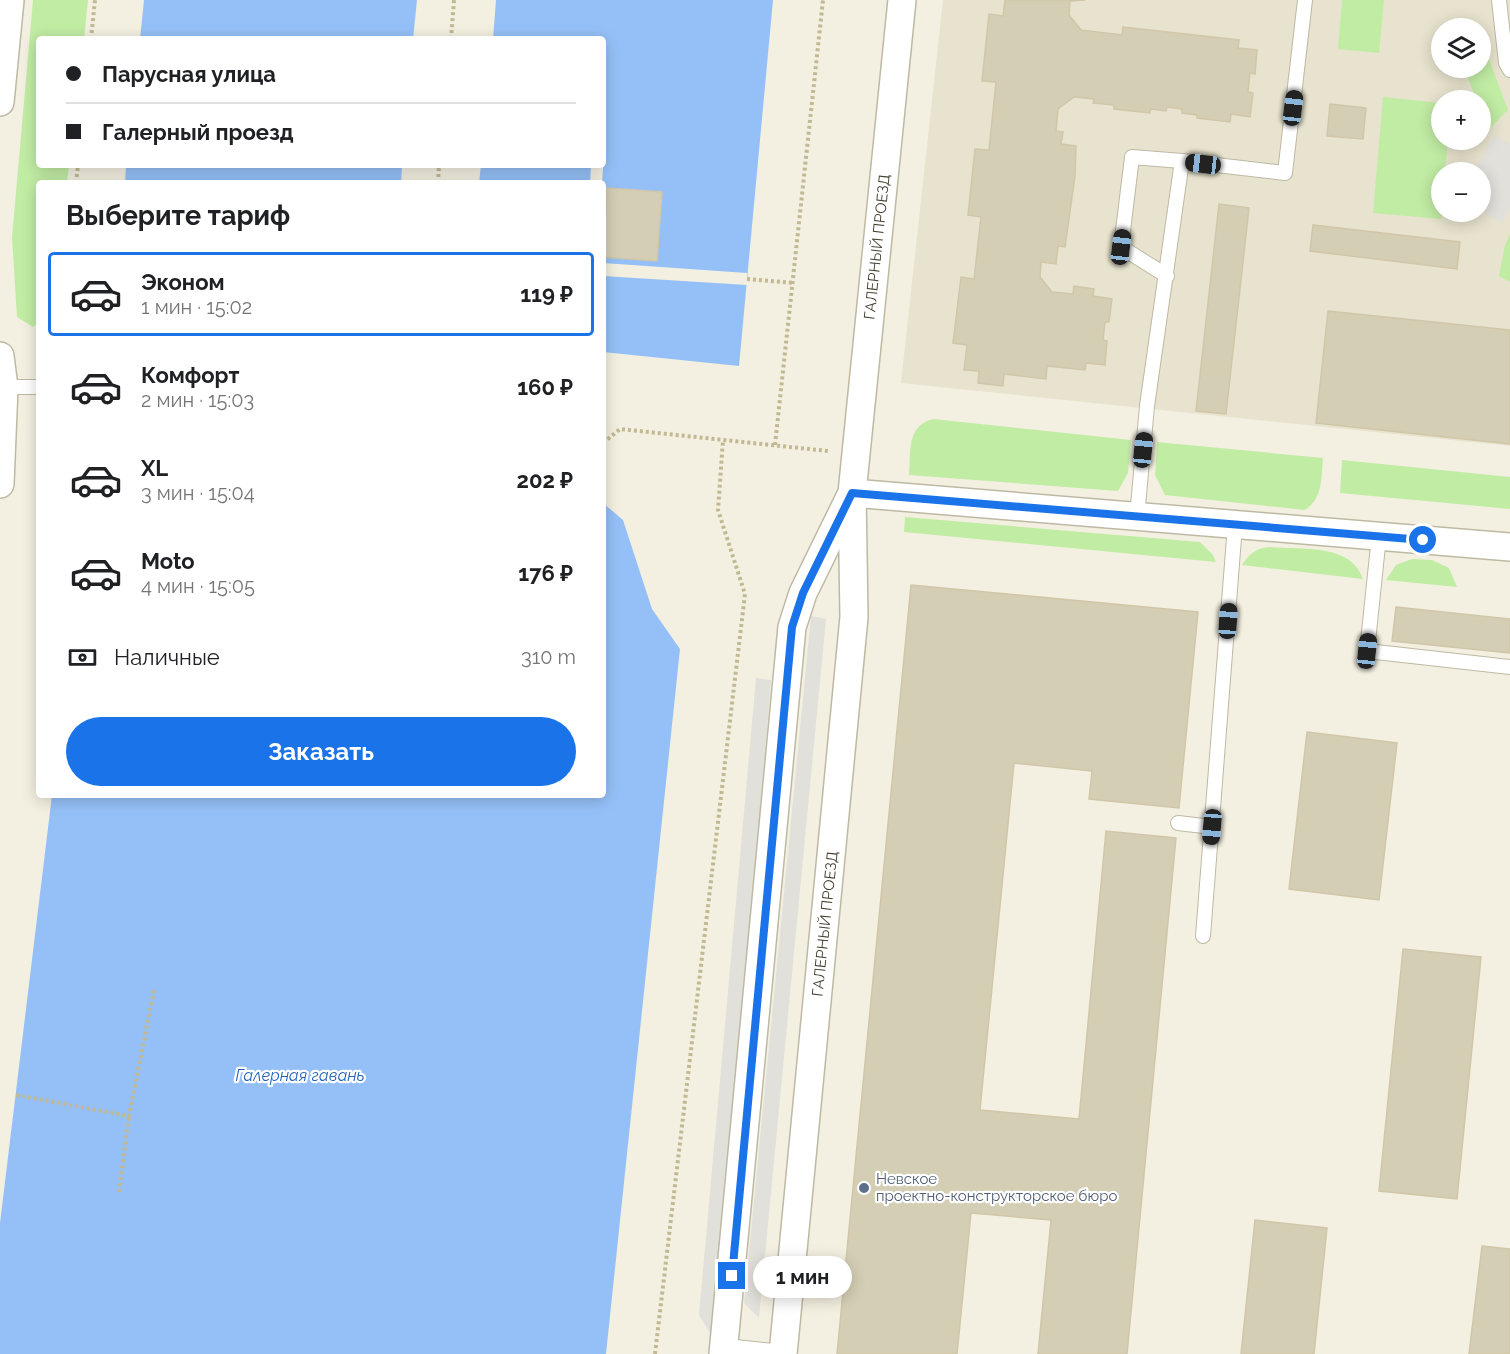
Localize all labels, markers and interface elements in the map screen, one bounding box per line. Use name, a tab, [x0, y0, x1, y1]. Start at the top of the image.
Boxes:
map controls	[1431, 18, 1491, 222]
button: layers	[1431, 18, 1491, 78]
text: Парусная улица	[102, 61, 276, 87]
car	[1282, 89, 1304, 127]
button: +	[1431, 90, 1491, 150]
text: Галерный проезд	[102, 119, 294, 145]
car	[1184, 153, 1222, 175]
button: −	[1431, 162, 1491, 222]
street label: ГАЛЕРНЫЙ ПРОЕЗД	[860, 173, 894, 321]
text: Выберите тариф	[66, 200, 290, 231]
car	[1110, 228, 1132, 266]
icon: car	[69, 267, 123, 321]
text: Эконом	[141, 269, 225, 295]
text: 119 ₽	[520, 281, 573, 307]
text: 1 мин · 15:02	[141, 295, 252, 319]
icon: car	[69, 360, 123, 414]
text: Комфорт	[141, 362, 239, 388]
text: 160 ₽	[517, 374, 573, 400]
text: 2 мин · 15:03	[141, 388, 254, 412]
car	[1132, 431, 1154, 469]
icon: car	[69, 453, 123, 507]
text: XL	[141, 455, 168, 481]
text: 202 ₽	[517, 467, 573, 493]
text: 3 мин · 15:04	[141, 481, 255, 505]
route start	[1409, 526, 1436, 553]
icon: car	[69, 546, 123, 600]
text: Moto	[141, 548, 195, 574]
text: 176 ₽	[518, 560, 573, 586]
text: 4 мин · 15:05	[141, 574, 255, 598]
car	[1218, 602, 1238, 640]
car	[1356, 632, 1378, 670]
icon: cash	[66, 641, 99, 674]
text: Наличные	[114, 644, 220, 670]
text: 310 m	[521, 645, 576, 669]
button: Заказать	[66, 717, 576, 786]
car	[1201, 808, 1223, 846]
street label: ГАЛЕРНЫЙ ПРОЕЗД	[808, 850, 842, 998]
water label: Галерная гавань	[235, 1066, 365, 1085]
place label: Невское проектно-конструкторское бюро	[876, 1170, 1117, 1205]
marker: Невское проектно-конструкторское бюро	[857, 1181, 871, 1195]
callout: 1 мин	[753, 1255, 852, 1297]
route end	[718, 1262, 745, 1289]
text: 1 мин	[776, 1265, 829, 1289]

